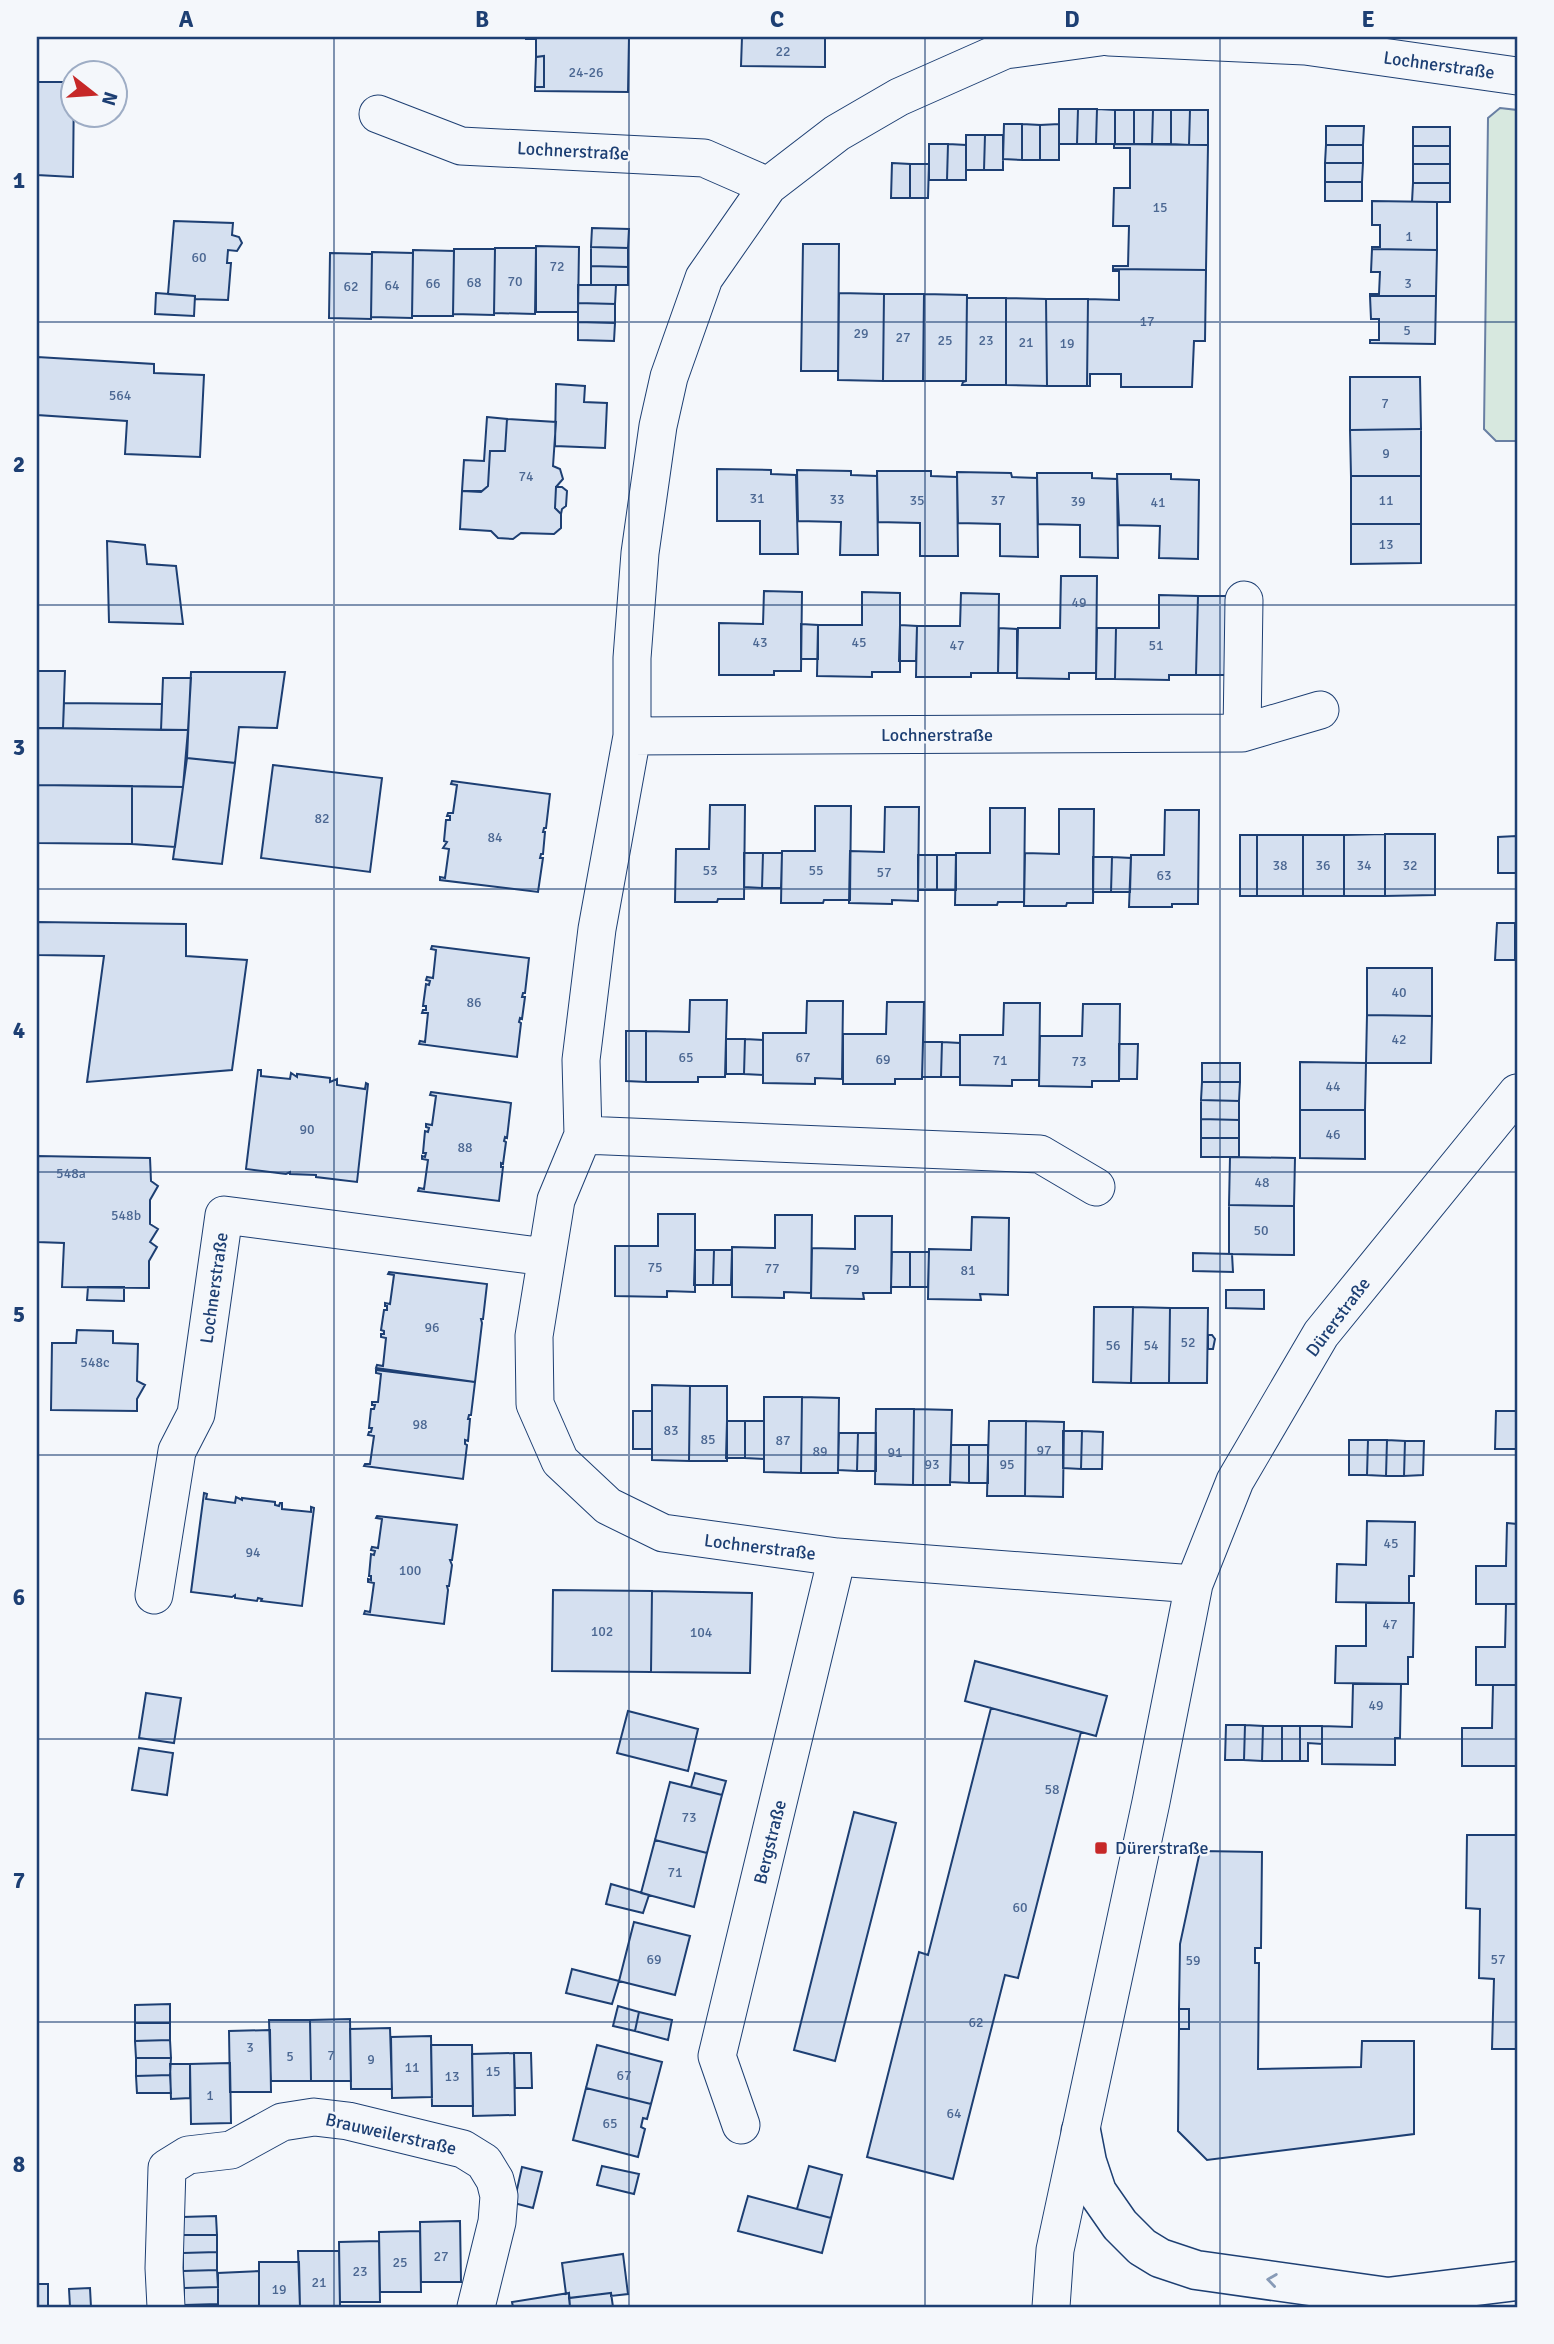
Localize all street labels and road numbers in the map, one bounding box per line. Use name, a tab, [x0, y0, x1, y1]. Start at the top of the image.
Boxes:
street label: Lochnerstraße	[1382, 46, 1496, 84]
street label: Lochnerstraße	[516, 137, 630, 165]
street label: Lochnerstraße	[881, 724, 993, 746]
street label: Lochnerstraße	[195, 1231, 233, 1345]
street label: Dürerstraße	[1301, 1273, 1375, 1361]
street label: Lochnerstraße	[703, 1529, 817, 1565]
street label: Bergstraße	[749, 1798, 791, 1886]
street label: Brauweilerstraße	[323, 2108, 459, 2160]

